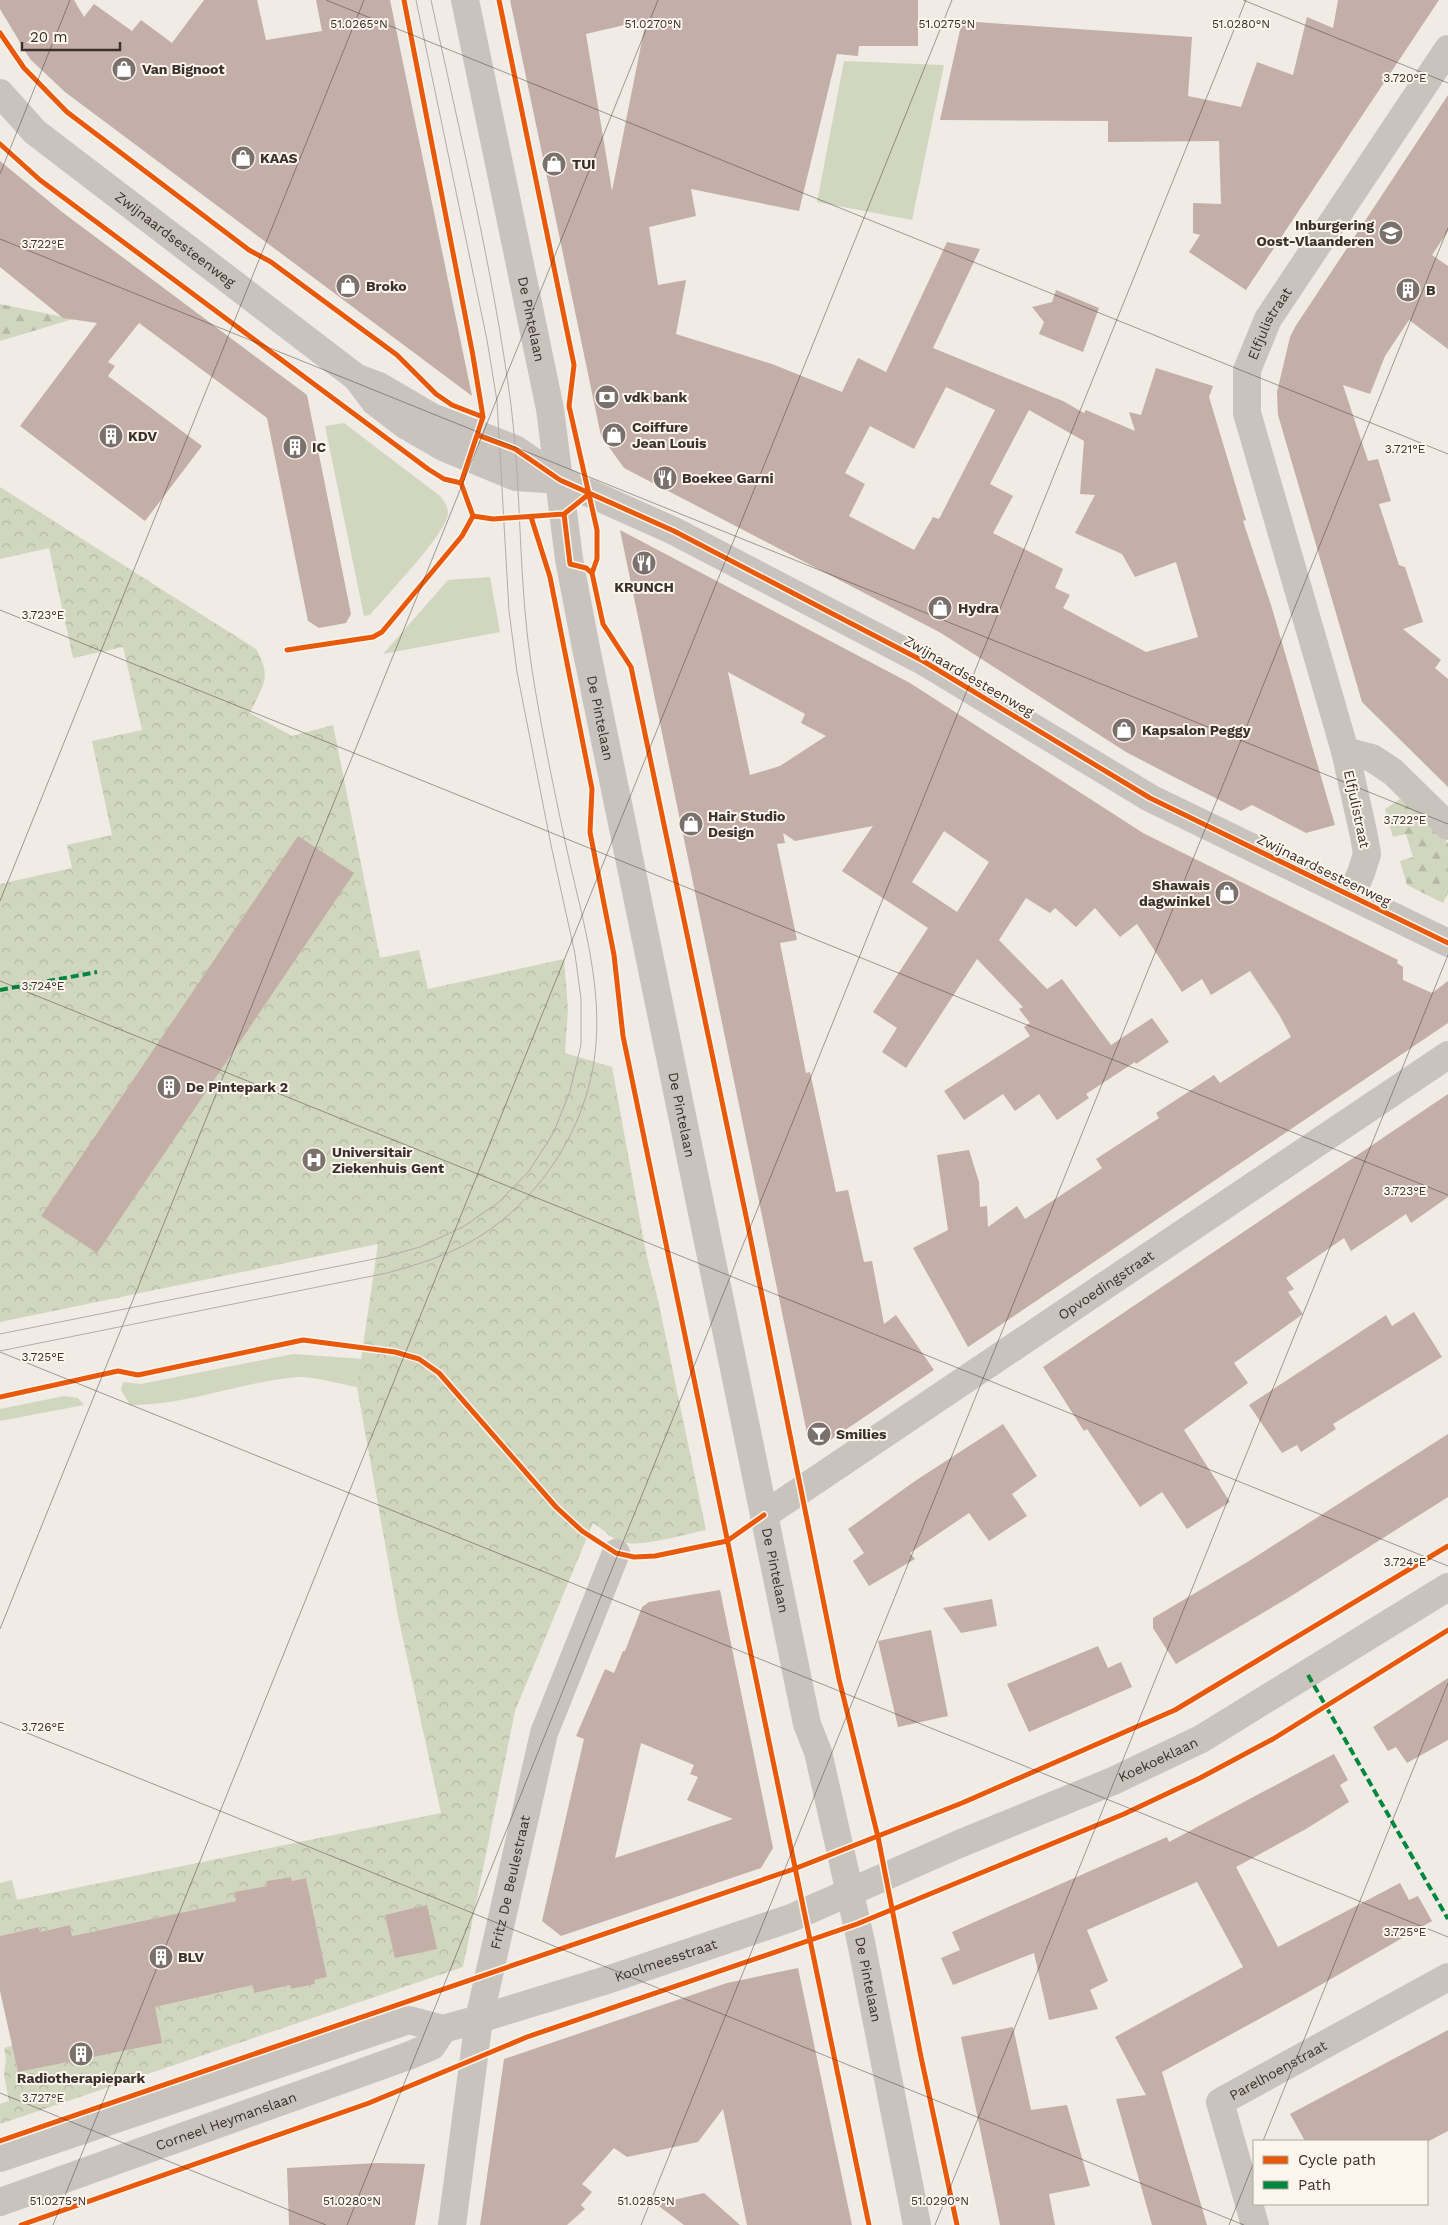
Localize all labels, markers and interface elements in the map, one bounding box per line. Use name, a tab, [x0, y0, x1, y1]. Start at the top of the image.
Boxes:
text: 51.0265°N	[330, 17, 388, 31]
text: 51.0270°N	[624, 17, 682, 31]
text: 51.0275°N	[919, 17, 975, 31]
text: 51.0280°N	[1212, 17, 1270, 31]
scale bar	[22, 20, 120, 52]
text: 20 m	[30, 28, 68, 46]
shop icon: Van Bignoot	[111, 56, 137, 82]
place label: Van Bignoot	[142, 61, 225, 77]
text: 3.720°E	[1383, 71, 1427, 85]
shop icon: KAAS	[230, 145, 256, 171]
place label: KAAS	[260, 150, 298, 166]
shop icon: TUI	[541, 151, 567, 177]
place label: TUI	[572, 156, 596, 172]
street label: Zwijnaardsesteenweg	[112, 188, 239, 291]
place label: Inburgering Oost-Vlaanderen	[1256, 217, 1374, 249]
school or university icon: Inburgering Oost-Vlaanderen	[1378, 220, 1404, 246]
text: 3.722°E	[21, 237, 65, 251]
shop icon: Broko	[335, 273, 361, 299]
street label: De Pintelaan	[515, 275, 548, 363]
building icon: B	[1395, 277, 1421, 303]
place label: Broko	[366, 278, 407, 294]
place label: B	[1426, 282, 1436, 298]
street label: Elfjulistraat	[1244, 284, 1295, 362]
bank icon: vdk bank	[594, 384, 620, 410]
place label: vdk bank	[623, 389, 688, 405]
place label: Coiffure Jean Louis	[632, 419, 707, 451]
shop icon: Coiffure Jean Louis	[601, 422, 627, 448]
building icon: KDV	[98, 423, 124, 449]
place label: KDV	[128, 428, 157, 444]
building icon: IC	[282, 434, 308, 460]
place label: IC	[312, 439, 326, 455]
text: 3.721°E	[1385, 442, 1426, 456]
restaurant icon: Boekee Garni	[652, 465, 678, 491]
place label: Boekee Garni	[682, 470, 774, 486]
restaurant icon: KRUNCH	[631, 550, 657, 576]
place label: KRUNCH	[614, 579, 674, 595]
shop icon: Hydra	[927, 595, 953, 621]
place label: Hydra	[958, 600, 1000, 616]
text: 3.723°E	[21, 608, 65, 622]
street label: Zwijnaardsesteenweg	[901, 632, 1037, 720]
street label: De Pintelaan	[584, 674, 617, 762]
shop icon: Kapsalon Peggy	[1111, 717, 1137, 743]
place label: Kapsalon Peggy	[1142, 722, 1251, 738]
street label: Elfjulistraat	[1341, 769, 1373, 850]
place label: Hair Studio Design	[708, 808, 785, 840]
shop icon: Hair Studio Design	[678, 811, 704, 837]
text: 3.722°E	[1383, 813, 1427, 827]
street label: Zwijnaardsesteenweg	[1254, 831, 1394, 910]
place label: Shawais dagwinkel	[1139, 877, 1211, 909]
shop icon: Shawais dagwinkel	[1214, 880, 1240, 906]
text: 3.724°E	[21, 979, 65, 993]
street label: De Pintelaan	[665, 1071, 698, 1159]
building icon: De Pintepark 2	[156, 1074, 182, 1100]
place label: De Pintepark 2	[186, 1079, 288, 1095]
place label: Universitair Ziekenhuis Gent	[332, 1144, 444, 1176]
hospital icon: Universitair Ziekenhuis Gent	[301, 1147, 327, 1173]
text: 3.723°E	[1383, 1184, 1427, 1198]
street label: Opvoedingstraat	[1055, 1247, 1157, 1323]
text: 3.725°E	[21, 1350, 65, 1364]
bar icon: Smilies	[806, 1421, 832, 1447]
place label: Smilies	[836, 1426, 887, 1442]
street label: De Pintelaan	[759, 1526, 792, 1614]
text: 3.724°E	[1383, 1555, 1427, 1569]
text: 3.726°E	[21, 1720, 65, 1734]
street label: Koekoeklaan	[1116, 1734, 1200, 1785]
street label: Fritz De Beulestraat	[487, 1814, 533, 1951]
text: 3.725°E	[1383, 1925, 1427, 1939]
street label: De Pintelaan	[852, 1935, 885, 2023]
street label: Koolmeesstraat	[613, 1936, 719, 1985]
building icon: BLV	[148, 1944, 174, 1970]
place label: BLV	[178, 1949, 205, 1965]
street label: Parelhoenstraat	[1227, 2037, 1329, 2103]
building icon: Radiotherapiepark	[68, 2041, 94, 2067]
place label: Radiotherapiepark	[17, 2070, 146, 2086]
street label: Corneel Heymanslaan	[153, 2089, 299, 2154]
text: 3.727°E	[22, 2091, 65, 2105]
legend	[1253, 2140, 1428, 2205]
text: Cycle path	[1298, 2151, 1376, 2169]
text: Path	[1298, 2176, 1331, 2194]
text: 51.0275°N	[30, 2194, 86, 2208]
text: 51.0280°N	[323, 2194, 381, 2208]
text: 51.0285°N	[617, 2194, 675, 2208]
text: 51.0290°N	[911, 2194, 969, 2208]

